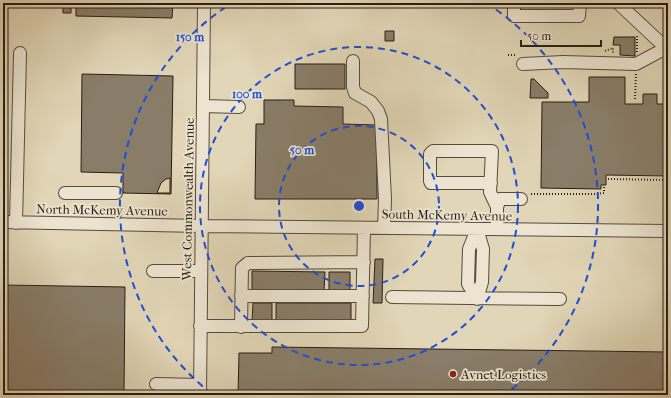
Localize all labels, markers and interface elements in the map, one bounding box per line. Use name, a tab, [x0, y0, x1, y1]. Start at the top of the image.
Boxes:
scale bar	[521, 22, 601, 48]
text: 50 m	[527, 29, 551, 43]
text: 150 m	[176, 30, 205, 44]
text: 100 m	[232, 87, 263, 101]
street label: West Commonwealth Avenue	[179, 117, 197, 282]
text: 50 m	[290, 143, 315, 157]
centre of rings	[352, 199, 366, 213]
street label: North McKemy Avenue	[36, 201, 168, 219]
street label: South McKemy Avenue	[382, 206, 513, 224]
place label: Avnet Logistics	[460, 367, 546, 382]
marker: Avnet Logistics	[448, 369, 458, 379]

